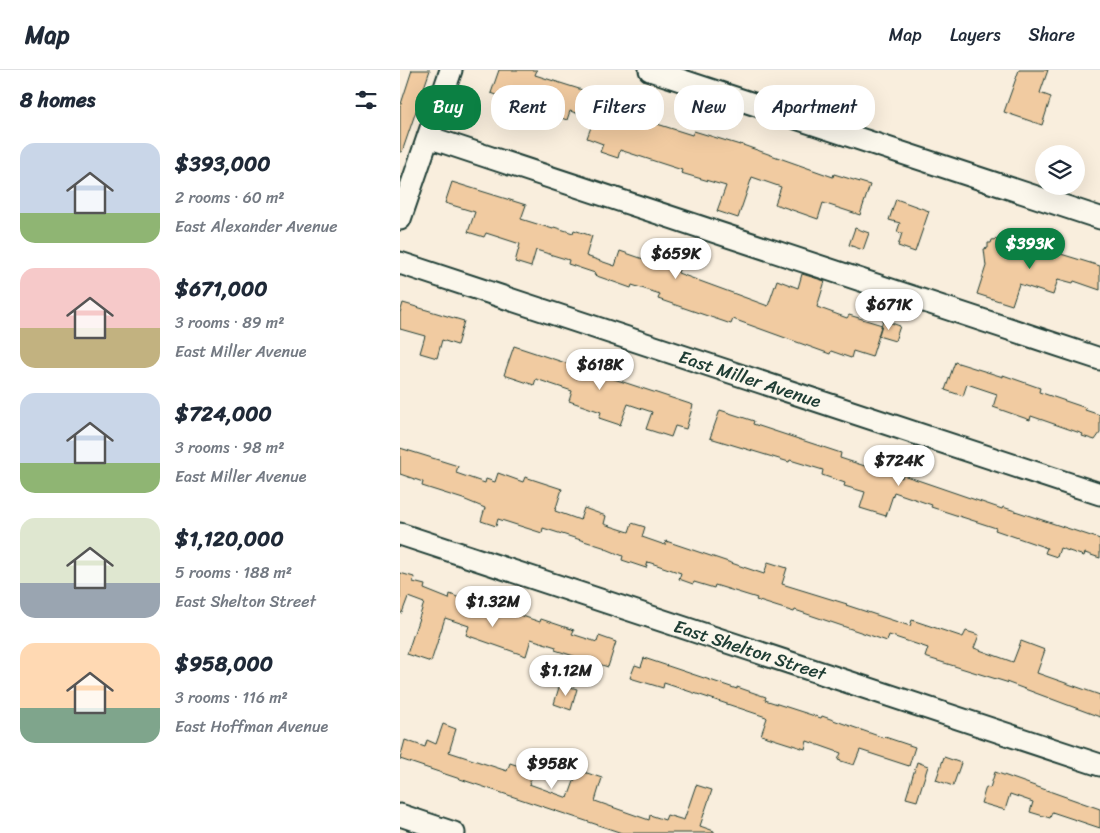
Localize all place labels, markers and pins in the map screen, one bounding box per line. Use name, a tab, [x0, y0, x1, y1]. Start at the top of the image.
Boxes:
pin: $393K	[995, 228, 1065, 270]
pin: $659K	[641, 238, 711, 280]
pin: $671K	[854, 288, 924, 331]
pin: $618K	[565, 348, 635, 391]
pin: $724K	[864, 444, 934, 487]
pin: $1.32M	[452, 586, 534, 628]
pin: $1.12M	[525, 654, 607, 697]
pin: $958K	[517, 748, 587, 790]

